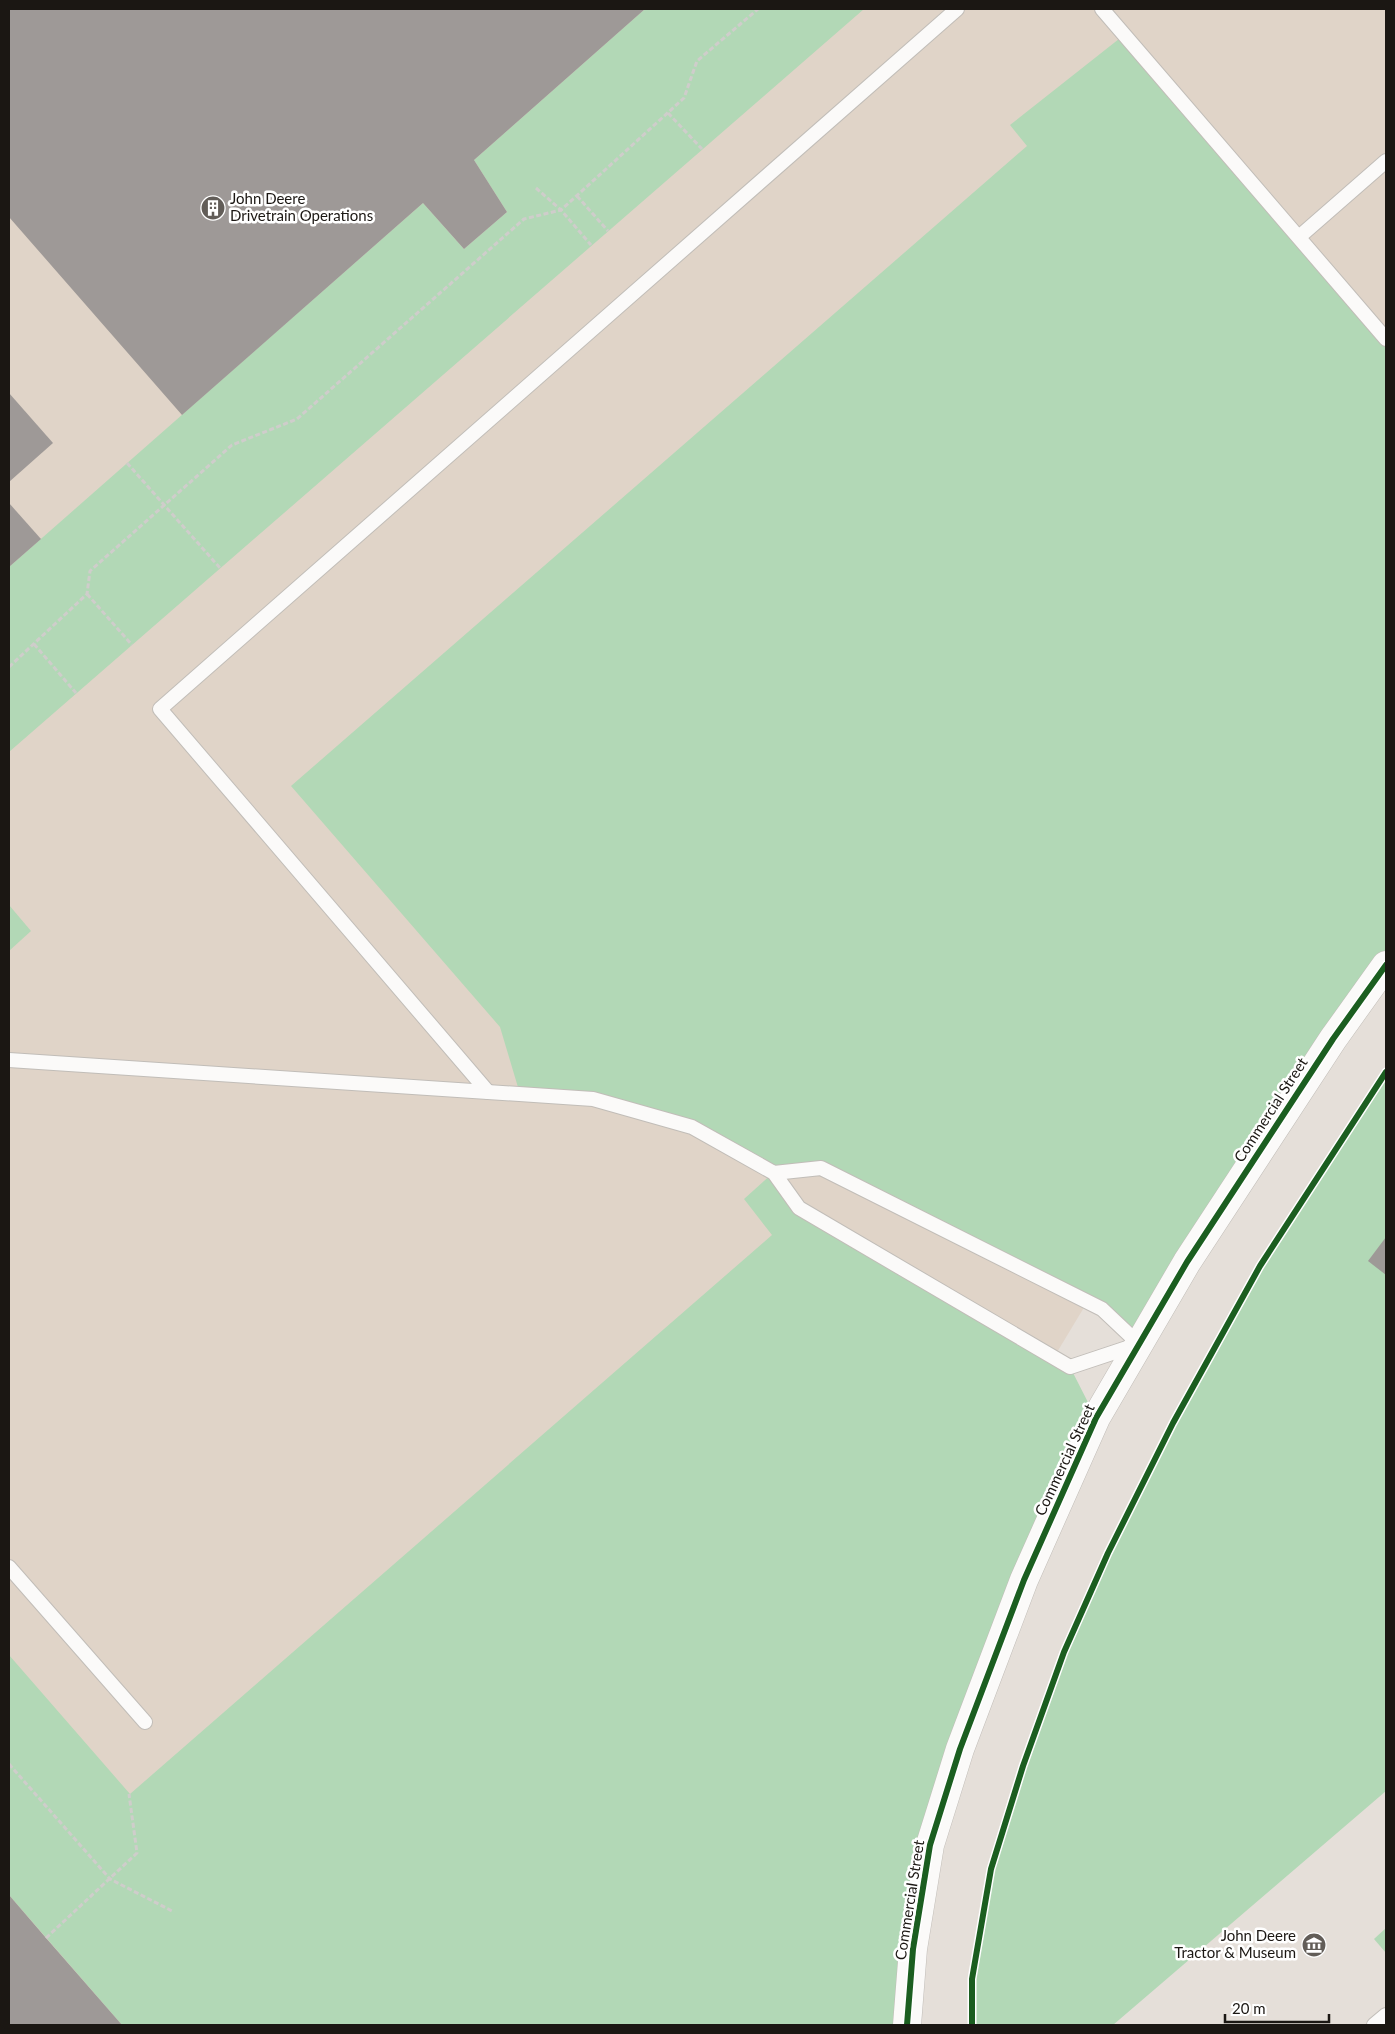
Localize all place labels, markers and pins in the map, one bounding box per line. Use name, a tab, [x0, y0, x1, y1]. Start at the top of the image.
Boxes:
place label: John Deere Drivetrain Operations	[230, 189, 373, 224]
building icon: John Deere Drivetrain Operations	[200, 195, 226, 221]
place label: John Deere Tractor & Museum	[1174, 1926, 1296, 1961]
museum icon: John Deere Tractor & Museum	[1301, 1932, 1327, 1958]

